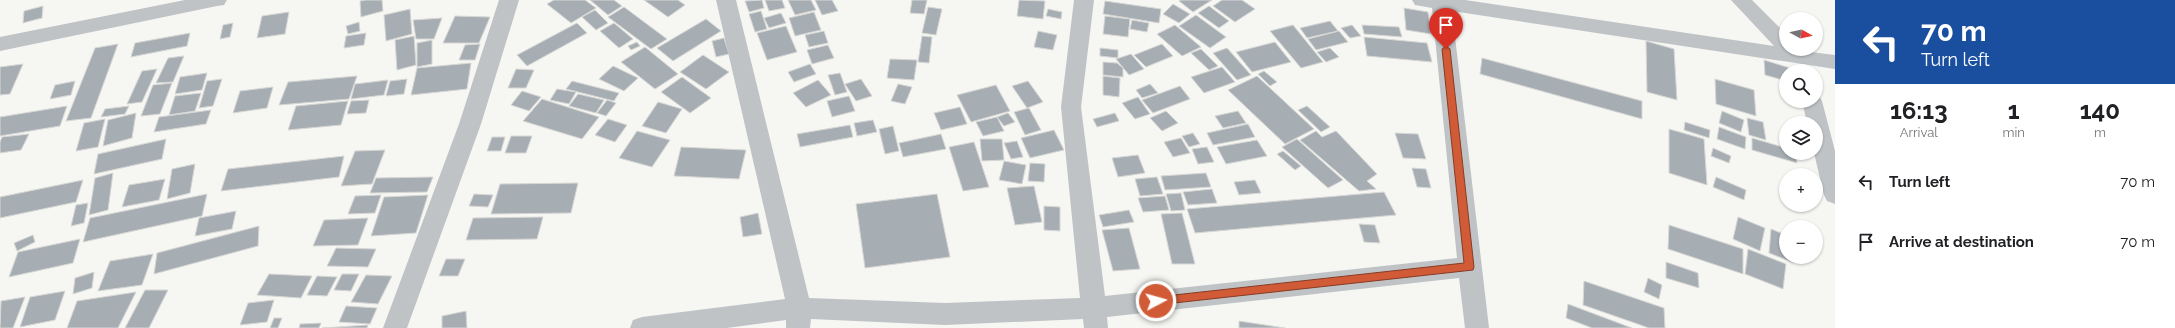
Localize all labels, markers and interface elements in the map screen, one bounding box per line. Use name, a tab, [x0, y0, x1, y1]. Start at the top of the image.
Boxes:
pin	[1429, 8, 1463, 49]
north arrow	[1779, 12, 1823, 56]
map controls	[1779, 12, 1823, 264]
icon: arrive	[1435, 14, 1457, 36]
text: 70 m	[1921, 15, 1987, 48]
icon: left	[1855, 16, 1907, 68]
text: Turn left	[1921, 49, 1990, 70]
button: search	[1779, 64, 1823, 108]
text: 16:13	[1890, 96, 1948, 125]
text: 1	[2008, 96, 2020, 125]
text: 140	[2080, 96, 2120, 125]
button: layers	[1779, 116, 1823, 160]
text: Arrival	[1900, 125, 1938, 140]
text: min	[2002, 125, 2025, 140]
text: m	[2094, 125, 2106, 140]
button: +	[1779, 168, 1823, 212]
icon: left	[1855, 171, 1877, 193]
text: Turn left	[1889, 173, 1950, 191]
text: 70 m	[2120, 173, 2155, 191]
button: −	[1779, 220, 1823, 264]
icon: arrive	[1855, 231, 1877, 253]
text: Arrive at destination	[1889, 233, 2034, 251]
text: 70 m	[2120, 233, 2155, 251]
position arrow	[1135, 280, 1177, 322]

